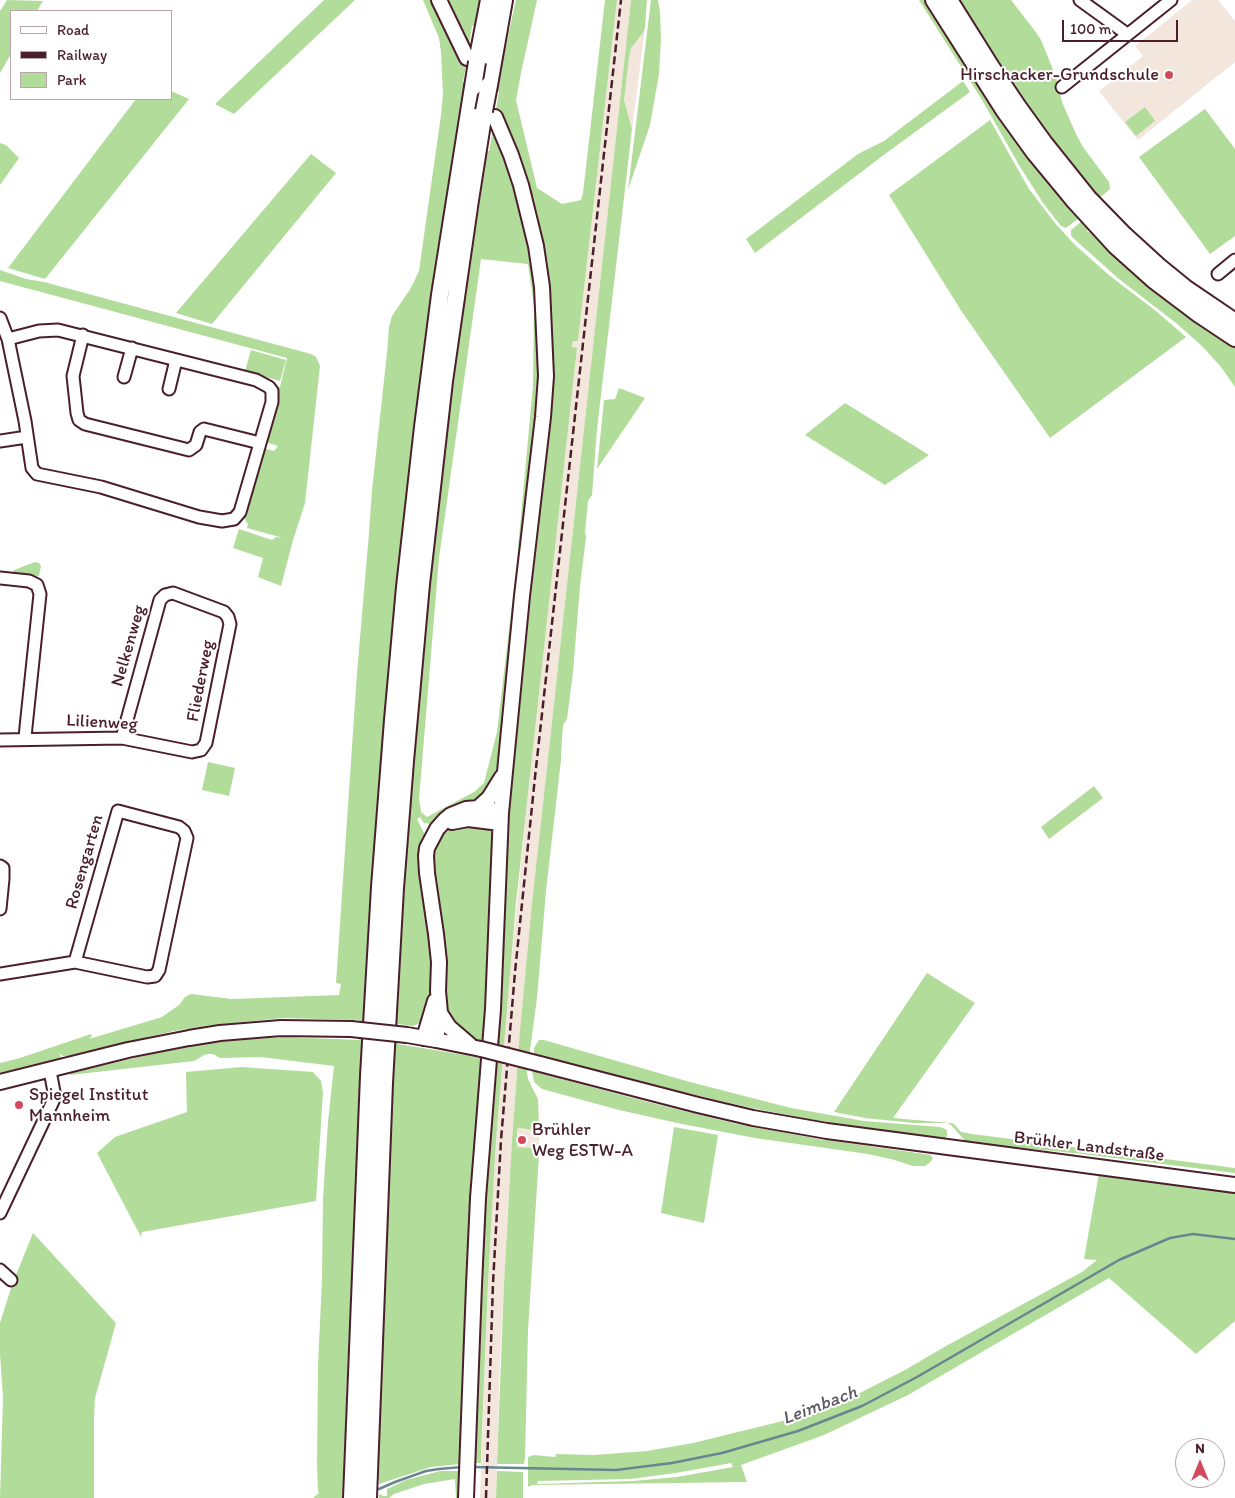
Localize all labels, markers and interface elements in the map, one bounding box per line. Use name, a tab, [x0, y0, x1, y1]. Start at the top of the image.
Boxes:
legend	[10, 10, 172, 100]
scale bar	[1065, 10, 1181, 42]
text: 100 m	[1070, 20, 1111, 38]
text: Road	[57, 21, 89, 39]
text: Railway	[57, 46, 107, 64]
place label: Hirschacker-Grundschule	[960, 64, 1159, 86]
marker: Hirschacker-Grundschule	[1163, 69, 1175, 81]
text: Park	[57, 71, 87, 89]
street label: Nelkenweg	[107, 603, 151, 689]
street label: Fliederweg	[182, 638, 220, 724]
street label: Lilienweg	[66, 710, 138, 736]
street label: Rosengarten	[61, 812, 109, 912]
place label: Spiegel Institut Mannheim	[29, 1084, 148, 1126]
marker: Spiegel Institut Mannheim	[13, 1099, 25, 1111]
place label: Brühler Weg ESTW-A	[532, 1119, 633, 1162]
street label: Brühler Landstraße	[1013, 1127, 1165, 1167]
marker: Brühler Weg ESTW-A	[516, 1134, 528, 1146]
water label: Leimbach	[779, 1381, 861, 1431]
north arrow	[1175, 1438, 1225, 1488]
text: N	[1195, 1440, 1205, 1457]

